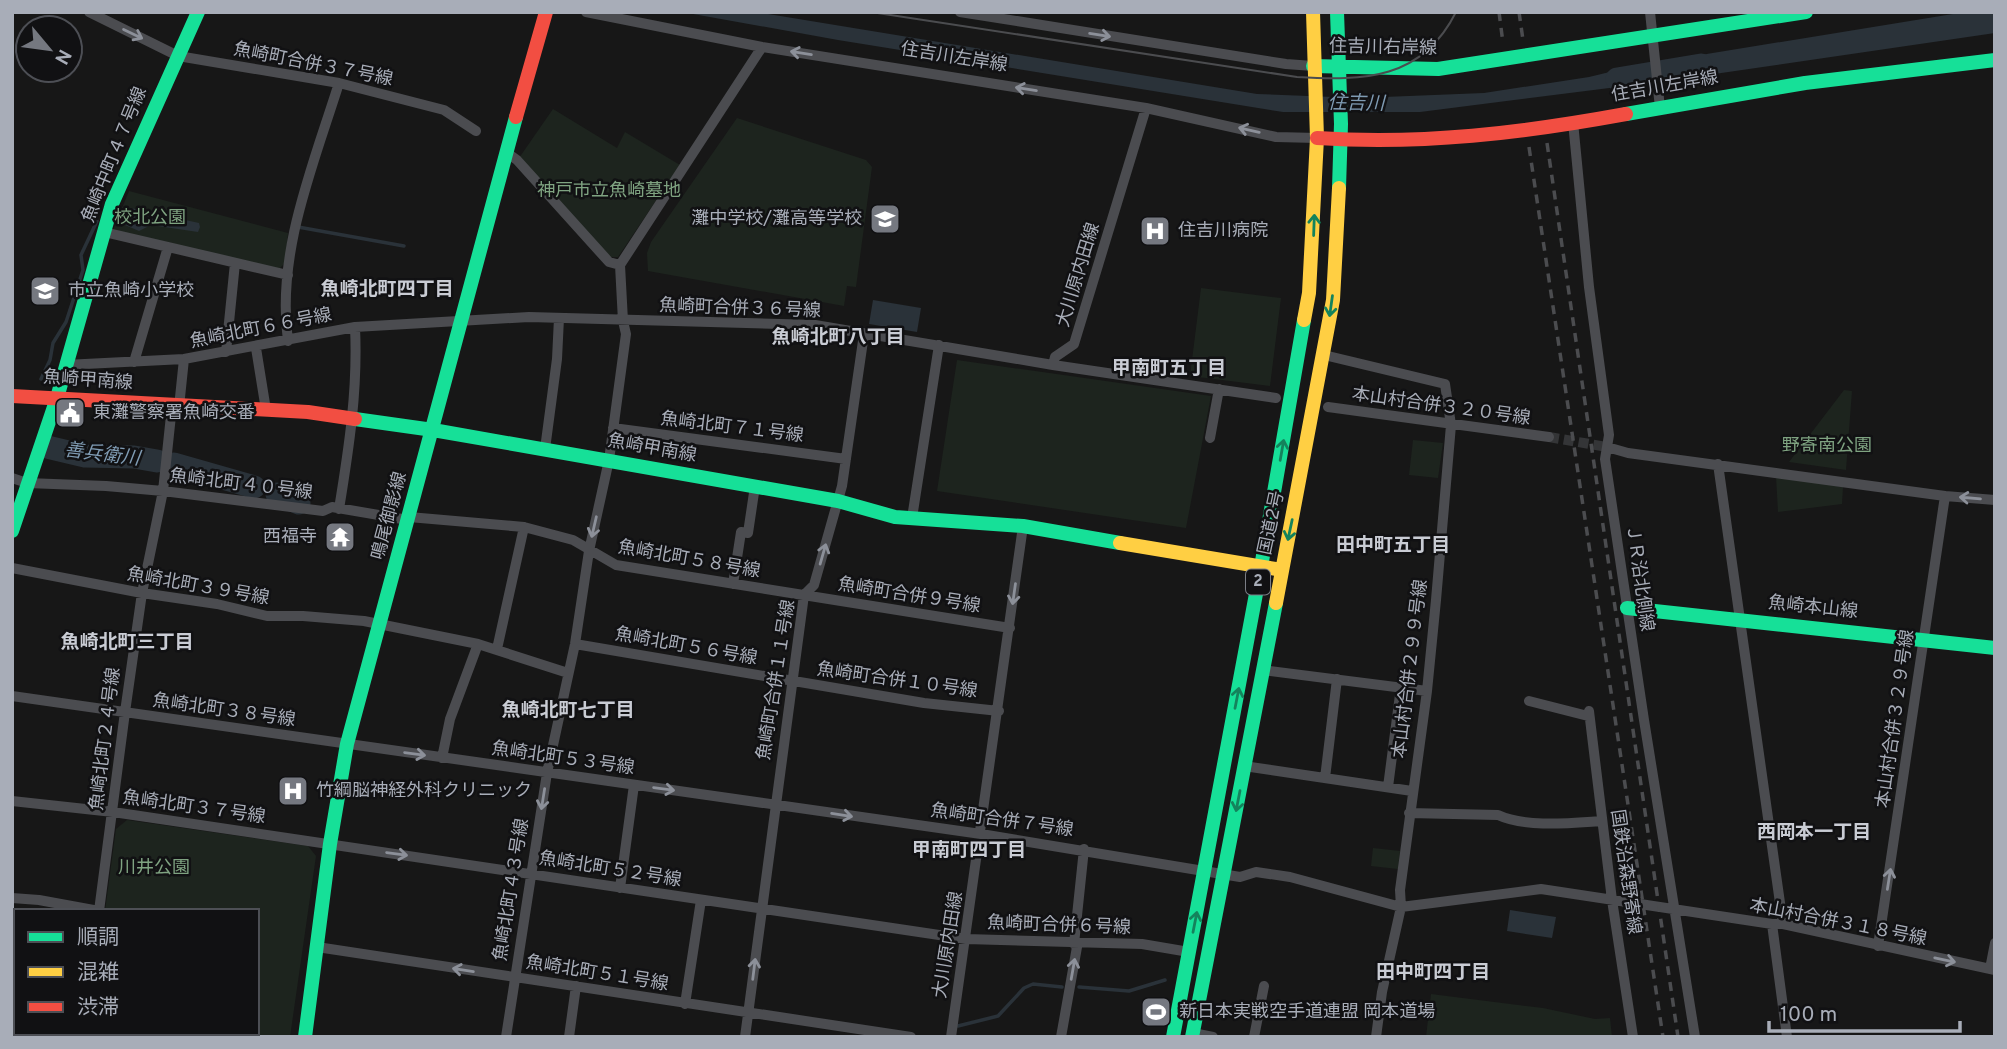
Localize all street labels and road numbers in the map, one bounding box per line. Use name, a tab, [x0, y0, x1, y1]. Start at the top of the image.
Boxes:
street label: 住吉川右岸線	[1329, 36, 1437, 60]
street label: 魚崎町合併３７号線	[231, 38, 395, 92]
street label: 住吉川左岸線	[899, 38, 1009, 78]
street label: 住吉川左岸線	[1610, 66, 1720, 108]
street label: 魚崎中町４７号線	[77, 84, 153, 226]
street label: 大川原内田線	[1052, 220, 1106, 330]
street label: 魚崎町合併３６号線	[659, 295, 821, 323]
street label: 魚崎北町６６号線	[188, 304, 334, 354]
street label: 魚崎甲南線	[42, 366, 134, 396]
street label: 本山村合併３２０号線	[1350, 383, 1532, 431]
street label: 魚崎北町７１号線	[659, 408, 805, 448]
street label: 魚崎甲南線	[606, 430, 698, 468]
street label: 魚崎北町４０号線	[168, 465, 314, 505]
street label: 鳴尾御影線	[367, 470, 413, 562]
street label: 国道2号	[1254, 489, 1290, 557]
street label: ＪＲ沿北側線	[1620, 523, 1658, 633]
street label: 魚崎北町５８号線	[616, 536, 762, 584]
street label: 魚崎北町３９号線	[125, 563, 271, 611]
road number: 2	[1246, 569, 1270, 594]
street label: 魚崎町合併９号線	[836, 573, 982, 619]
street label: 本山村合併２９９号線	[1389, 578, 1433, 760]
street label: 魚崎本山線	[1767, 592, 1859, 624]
street label: 魚崎町合併１１号線	[753, 598, 801, 762]
street label: 魚崎北町５６号線	[613, 623, 759, 671]
street label: 本山村合併３２９号線	[1872, 628, 1920, 810]
street label: 魚崎町合併１０号線	[815, 658, 979, 704]
street label: 魚崎北町２４号線	[86, 666, 126, 812]
street label: 魚崎北町３８号線	[151, 690, 297, 732]
street label: 魚崎北町５３号線	[490, 738, 636, 780]
street label: 魚崎北町３７号線	[121, 787, 267, 829]
street label: 魚崎町合併７号線	[929, 800, 1075, 842]
street label: 国鉄沿森野寄線	[1605, 808, 1645, 936]
street label: 魚崎北町４３号線	[489, 817, 535, 963]
street label: 魚崎北町５２号線	[537, 847, 683, 893]
street label: 大川原内田線	[929, 890, 969, 1000]
street label: 本山村合併３１８号線	[1747, 895, 1929, 951]
street label: 魚崎町合併６号線	[987, 912, 1131, 940]
street label: 魚崎北町５１号線	[524, 951, 670, 997]

